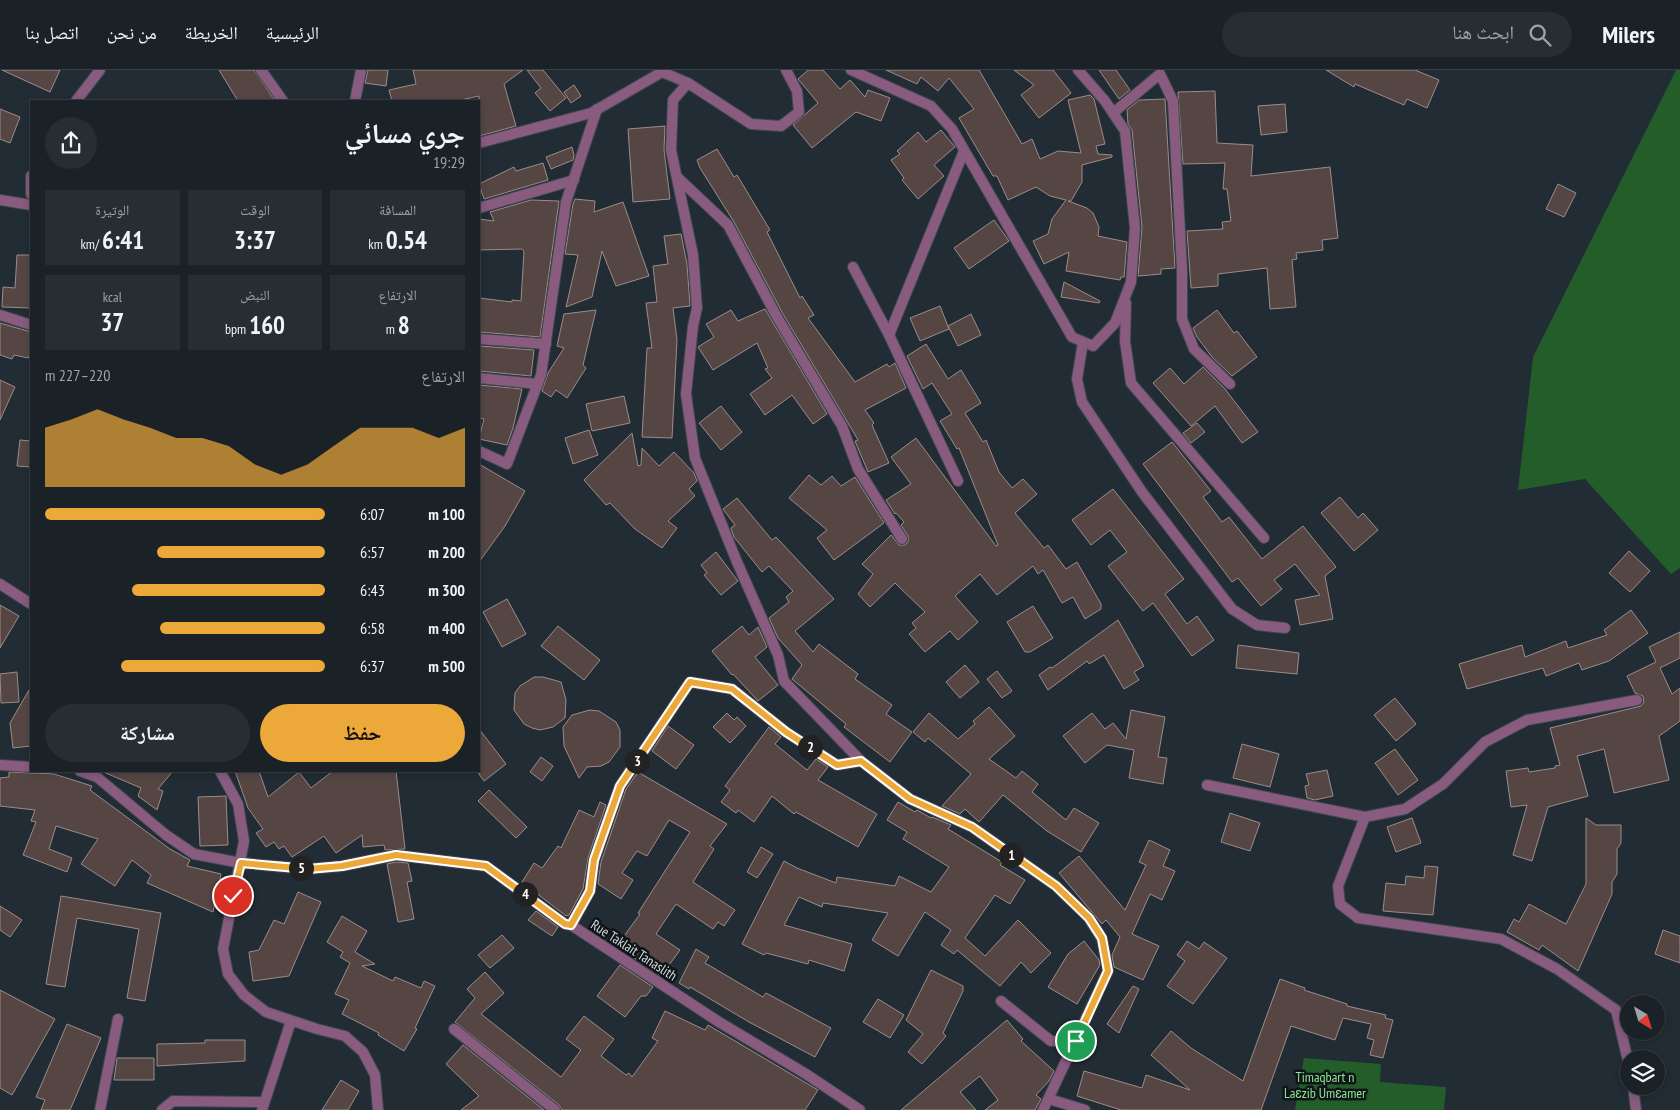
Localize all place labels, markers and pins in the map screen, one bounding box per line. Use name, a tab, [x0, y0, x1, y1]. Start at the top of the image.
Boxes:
pin: 2	[798, 734, 822, 760]
pin: 3	[624, 748, 650, 774]
pin: 1	[998, 842, 1024, 868]
pin: 5	[288, 856, 314, 880]
pin	[212, 875, 254, 917]
pin: 4	[512, 882, 538, 906]
pin	[1055, 1020, 1097, 1062]

